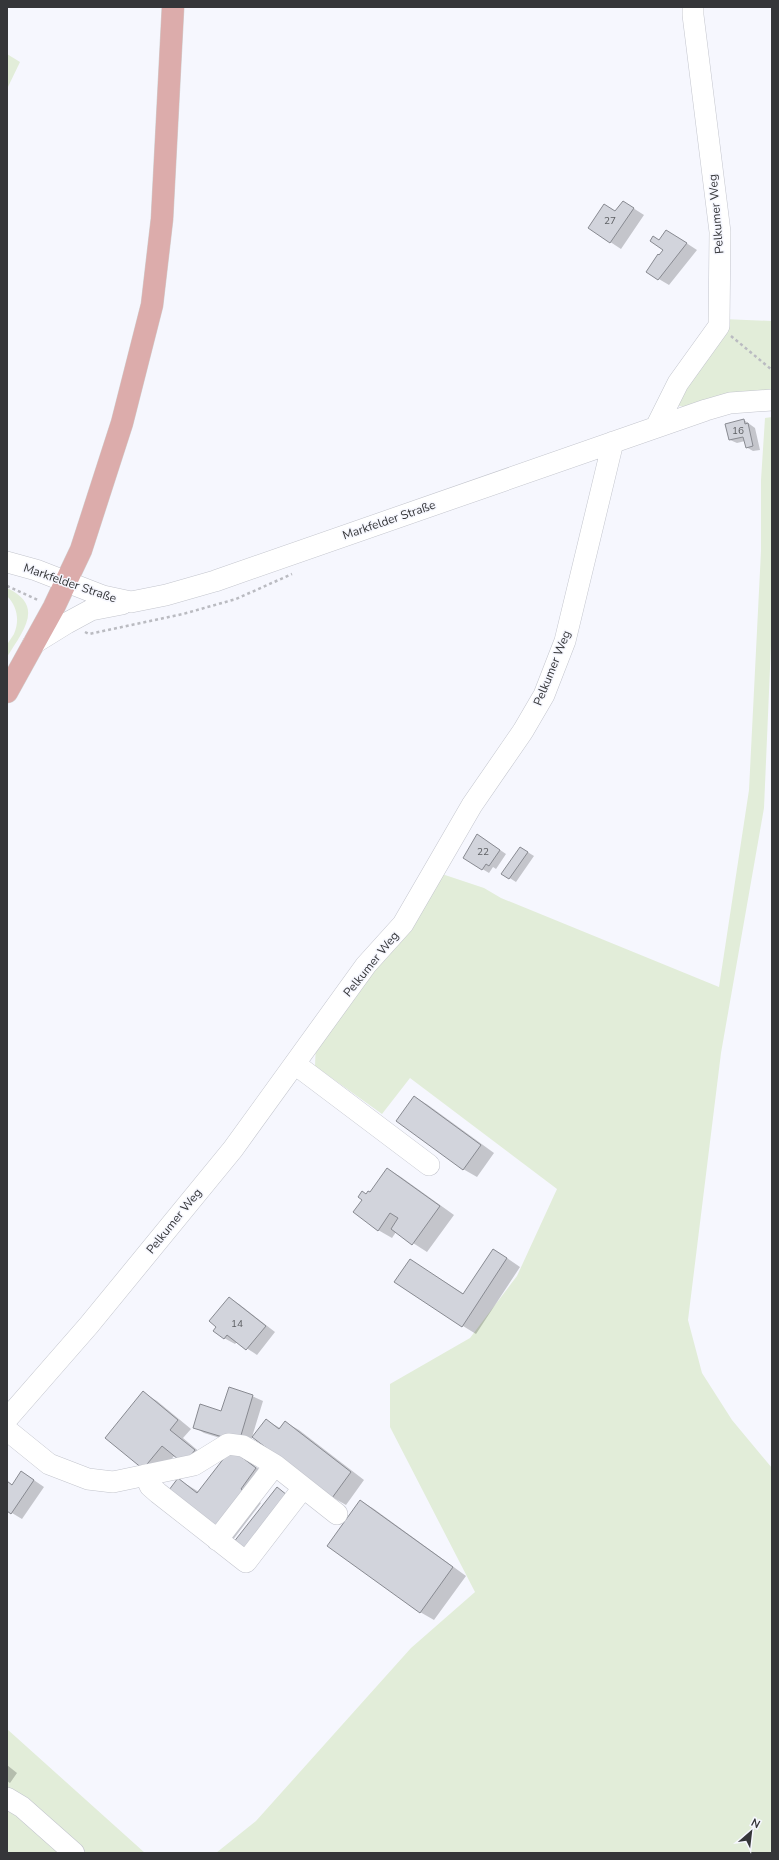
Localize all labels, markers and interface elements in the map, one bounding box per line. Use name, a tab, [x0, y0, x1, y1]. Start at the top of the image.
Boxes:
street label: Pelkumer Weg	[705, 173, 727, 255]
house number: 27	[604, 214, 616, 228]
house number: 16	[732, 424, 744, 438]
street label: Markfelder Straße	[340, 497, 438, 543]
street label: Markfelder Straße	[21, 560, 119, 606]
street label: Pelkumer Weg	[530, 628, 574, 708]
house number: 22	[477, 845, 489, 859]
street label: Pelkumer Weg	[340, 928, 402, 1000]
street label: Pelkumer Weg	[143, 1185, 205, 1257]
house number: 14	[231, 1317, 243, 1331]
north arrow	[731, 1812, 771, 1852]
text: N	[748, 1815, 763, 1832]

